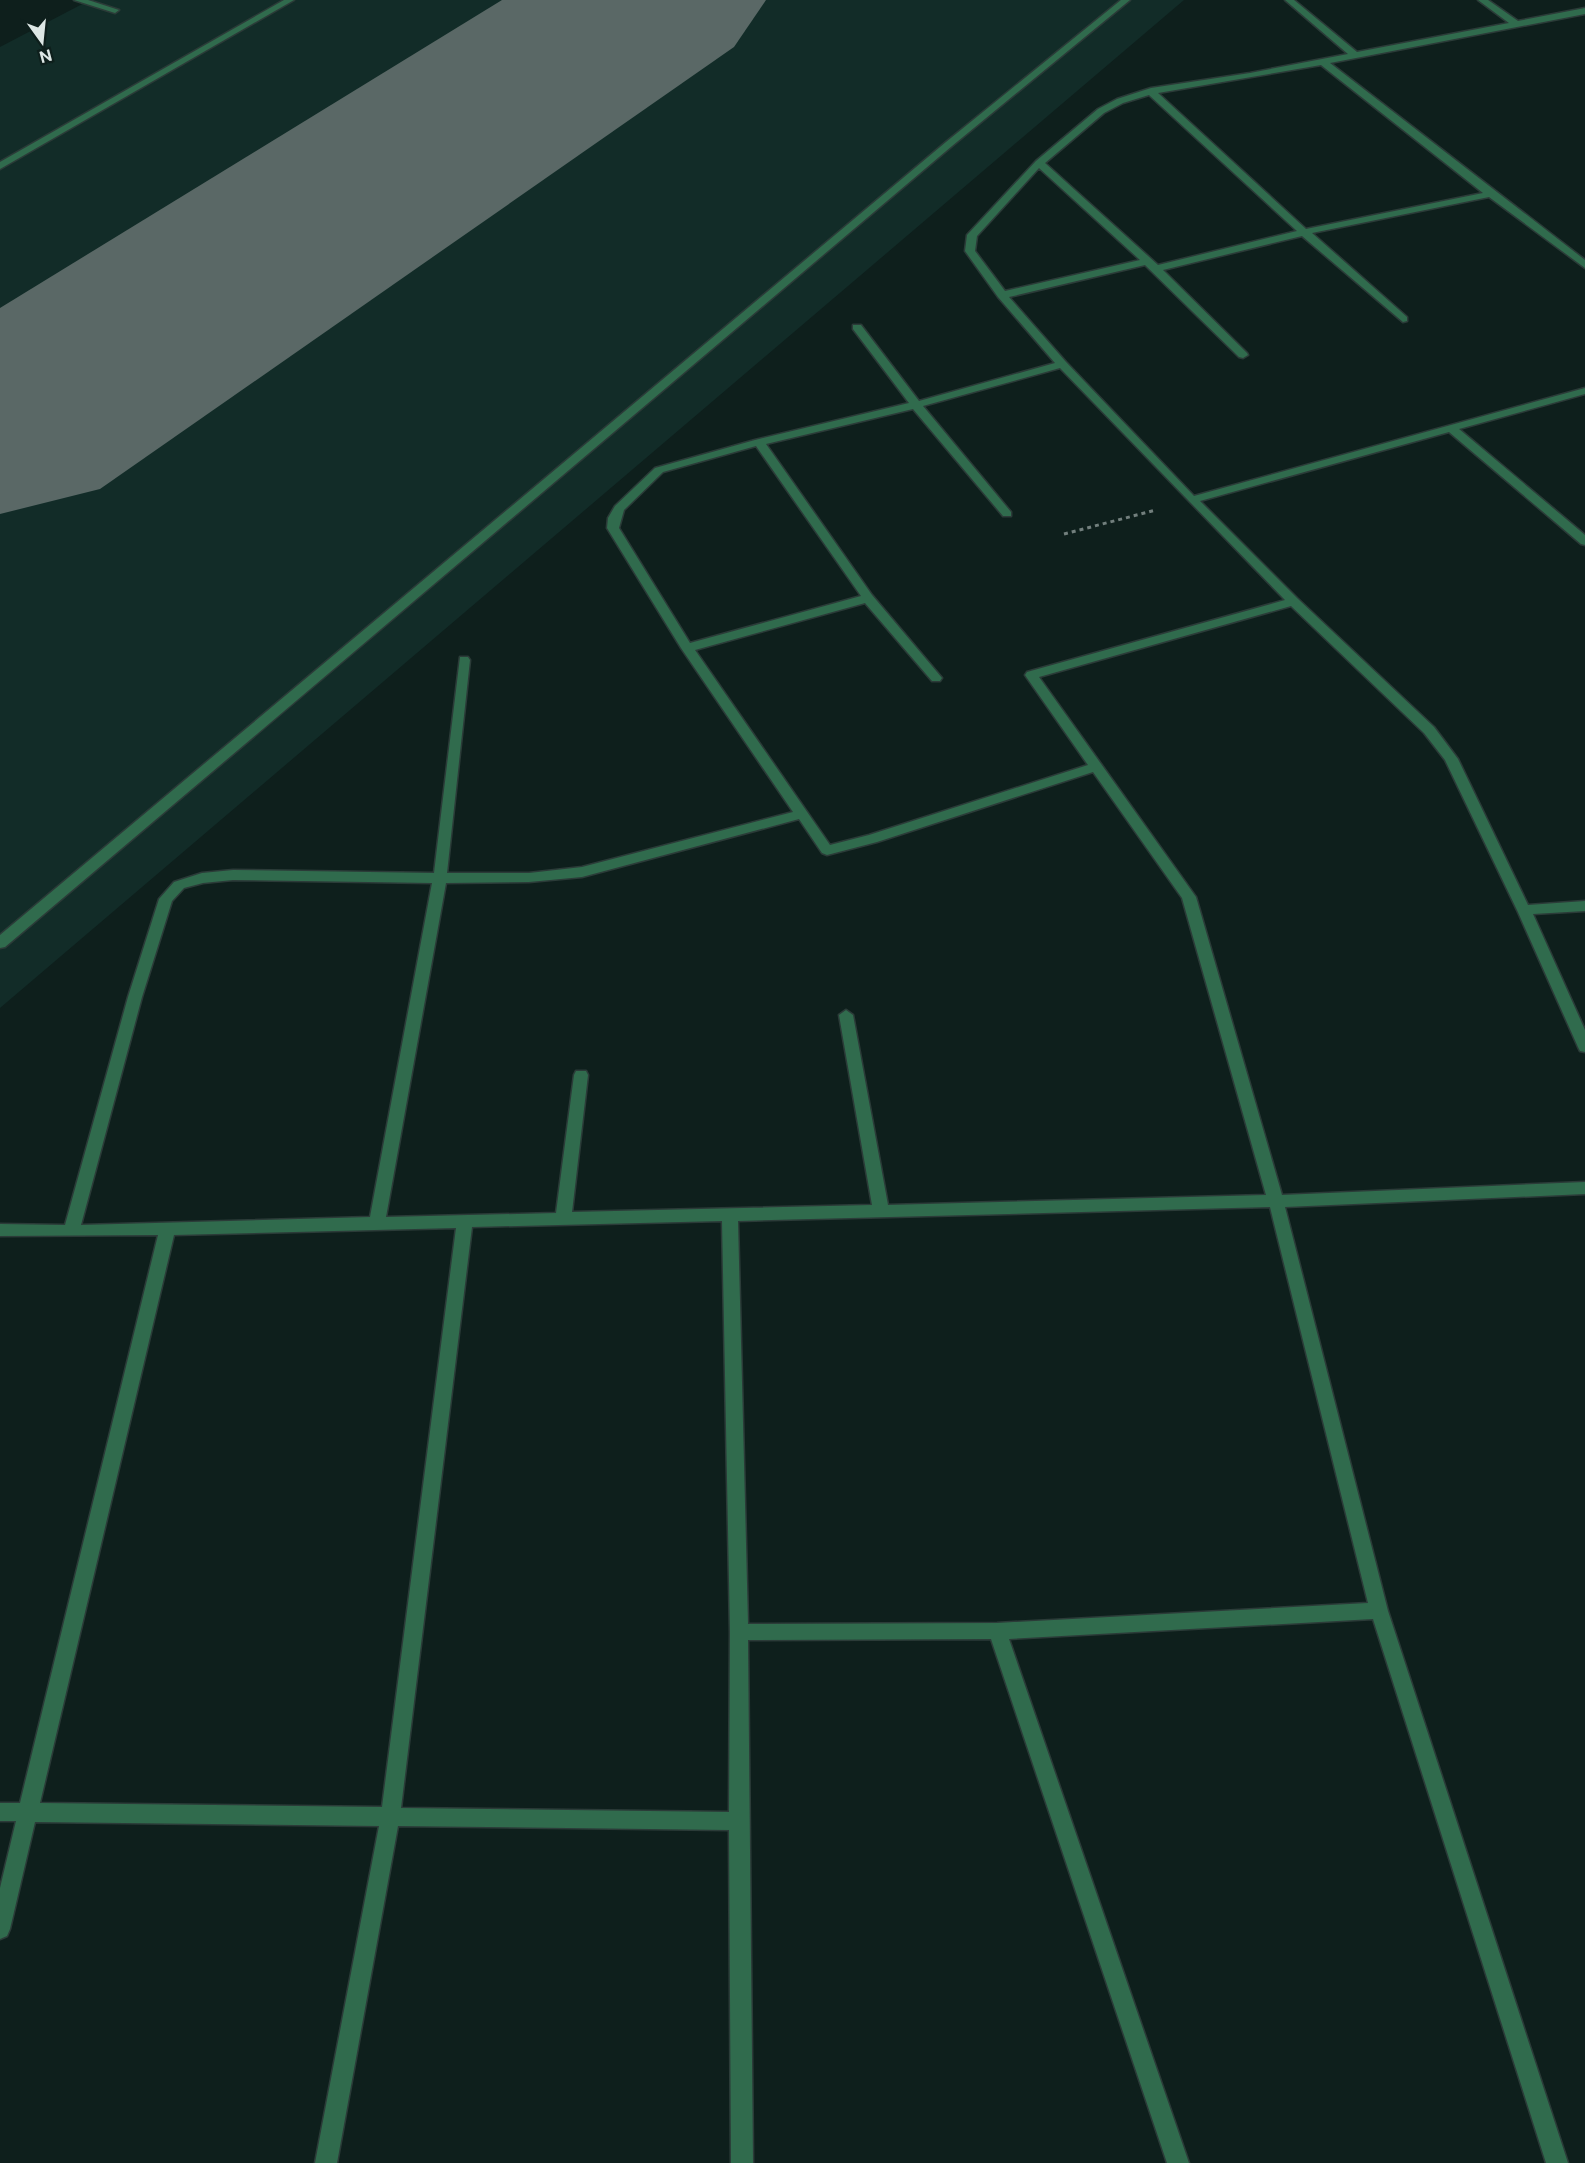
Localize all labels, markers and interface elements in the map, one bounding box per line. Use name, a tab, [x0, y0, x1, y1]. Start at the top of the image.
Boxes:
north arrow	[12, 12, 72, 72]
text: N	[37, 45, 54, 67]

